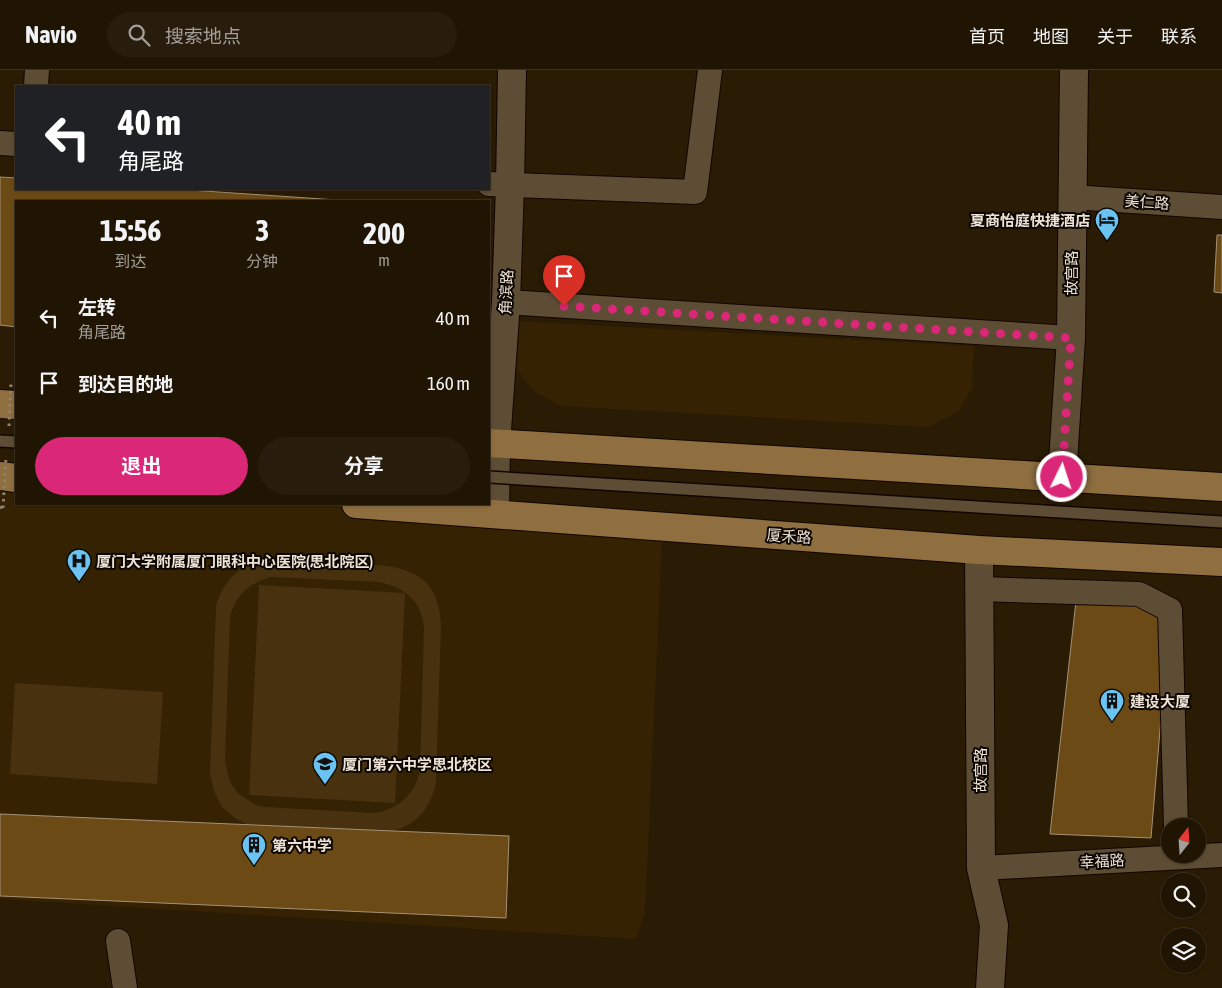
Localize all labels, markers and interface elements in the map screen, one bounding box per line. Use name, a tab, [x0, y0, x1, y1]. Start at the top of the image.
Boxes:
search box	[107, 12, 457, 57]
text: Navio	[25, 21, 77, 48]
icon: search	[125, 21, 153, 49]
text: 搜索地点	[165, 25, 241, 47]
text: 首页	[969, 26, 1005, 47]
text: 地图	[1033, 26, 1069, 47]
text: 关于	[1097, 26, 1133, 47]
text: 联系	[1161, 26, 1197, 47]
text: 40 m	[118, 102, 181, 142]
icon: left	[35, 105, 100, 170]
text: 角尾路	[118, 148, 184, 174]
street label: 美仁路	[1124, 192, 1170, 212]
hotel icon: 夏商怡庭快捷酒店	[1094, 207, 1120, 241]
place label: 夏商怡庭快捷酒店	[970, 212, 1090, 229]
text: 15:56	[100, 213, 161, 247]
text: 3	[255, 213, 269, 247]
text: 200	[363, 216, 405, 250]
street label: 故宫路	[1063, 250, 1080, 296]
text: m	[378, 251, 390, 269]
text: 到达	[115, 252, 147, 270]
text: 分钟	[246, 252, 278, 270]
pin	[543, 255, 585, 306]
icon: arrive	[550, 262, 578, 290]
street label: 角滨路	[496, 269, 516, 315]
text: 左转	[78, 296, 116, 318]
icon: left	[35, 304, 63, 332]
text: 40 m	[436, 307, 470, 329]
text: 角尾路	[78, 323, 126, 341]
icon: arrive	[35, 369, 63, 397]
text: 160 m	[427, 372, 470, 394]
text: 到达目的地	[78, 373, 173, 395]
button: 退出	[35, 437, 248, 495]
button: 分享	[258, 437, 470, 495]
position arrow	[1035, 450, 1087, 502]
street label: 厦禾路	[766, 526, 812, 546]
hospital icon: 厦门大学附属厦门眼科中心医院(思北院区)	[66, 548, 92, 582]
place label: 厦门大学附属厦门眼科中心医院(思北院区)	[96, 553, 373, 570]
building icon: 建设大厦	[1099, 688, 1125, 722]
place label: 建设大厦	[1130, 693, 1190, 710]
street label: 故宫路	[972, 747, 989, 793]
school or university icon: 厦门第六中学思北校区	[312, 751, 338, 785]
place label: 厦门第六中学思北校区	[342, 756, 492, 773]
north arrow	[1161, 818, 1206, 862]
map controls	[1161, 818, 1206, 973]
building icon: 第六中学	[241, 832, 267, 866]
place label: 第六中学	[272, 837, 332, 854]
street label: 幸福路	[1079, 851, 1125, 871]
button: search	[1161, 873, 1206, 918]
button: layers	[1161, 928, 1206, 973]

